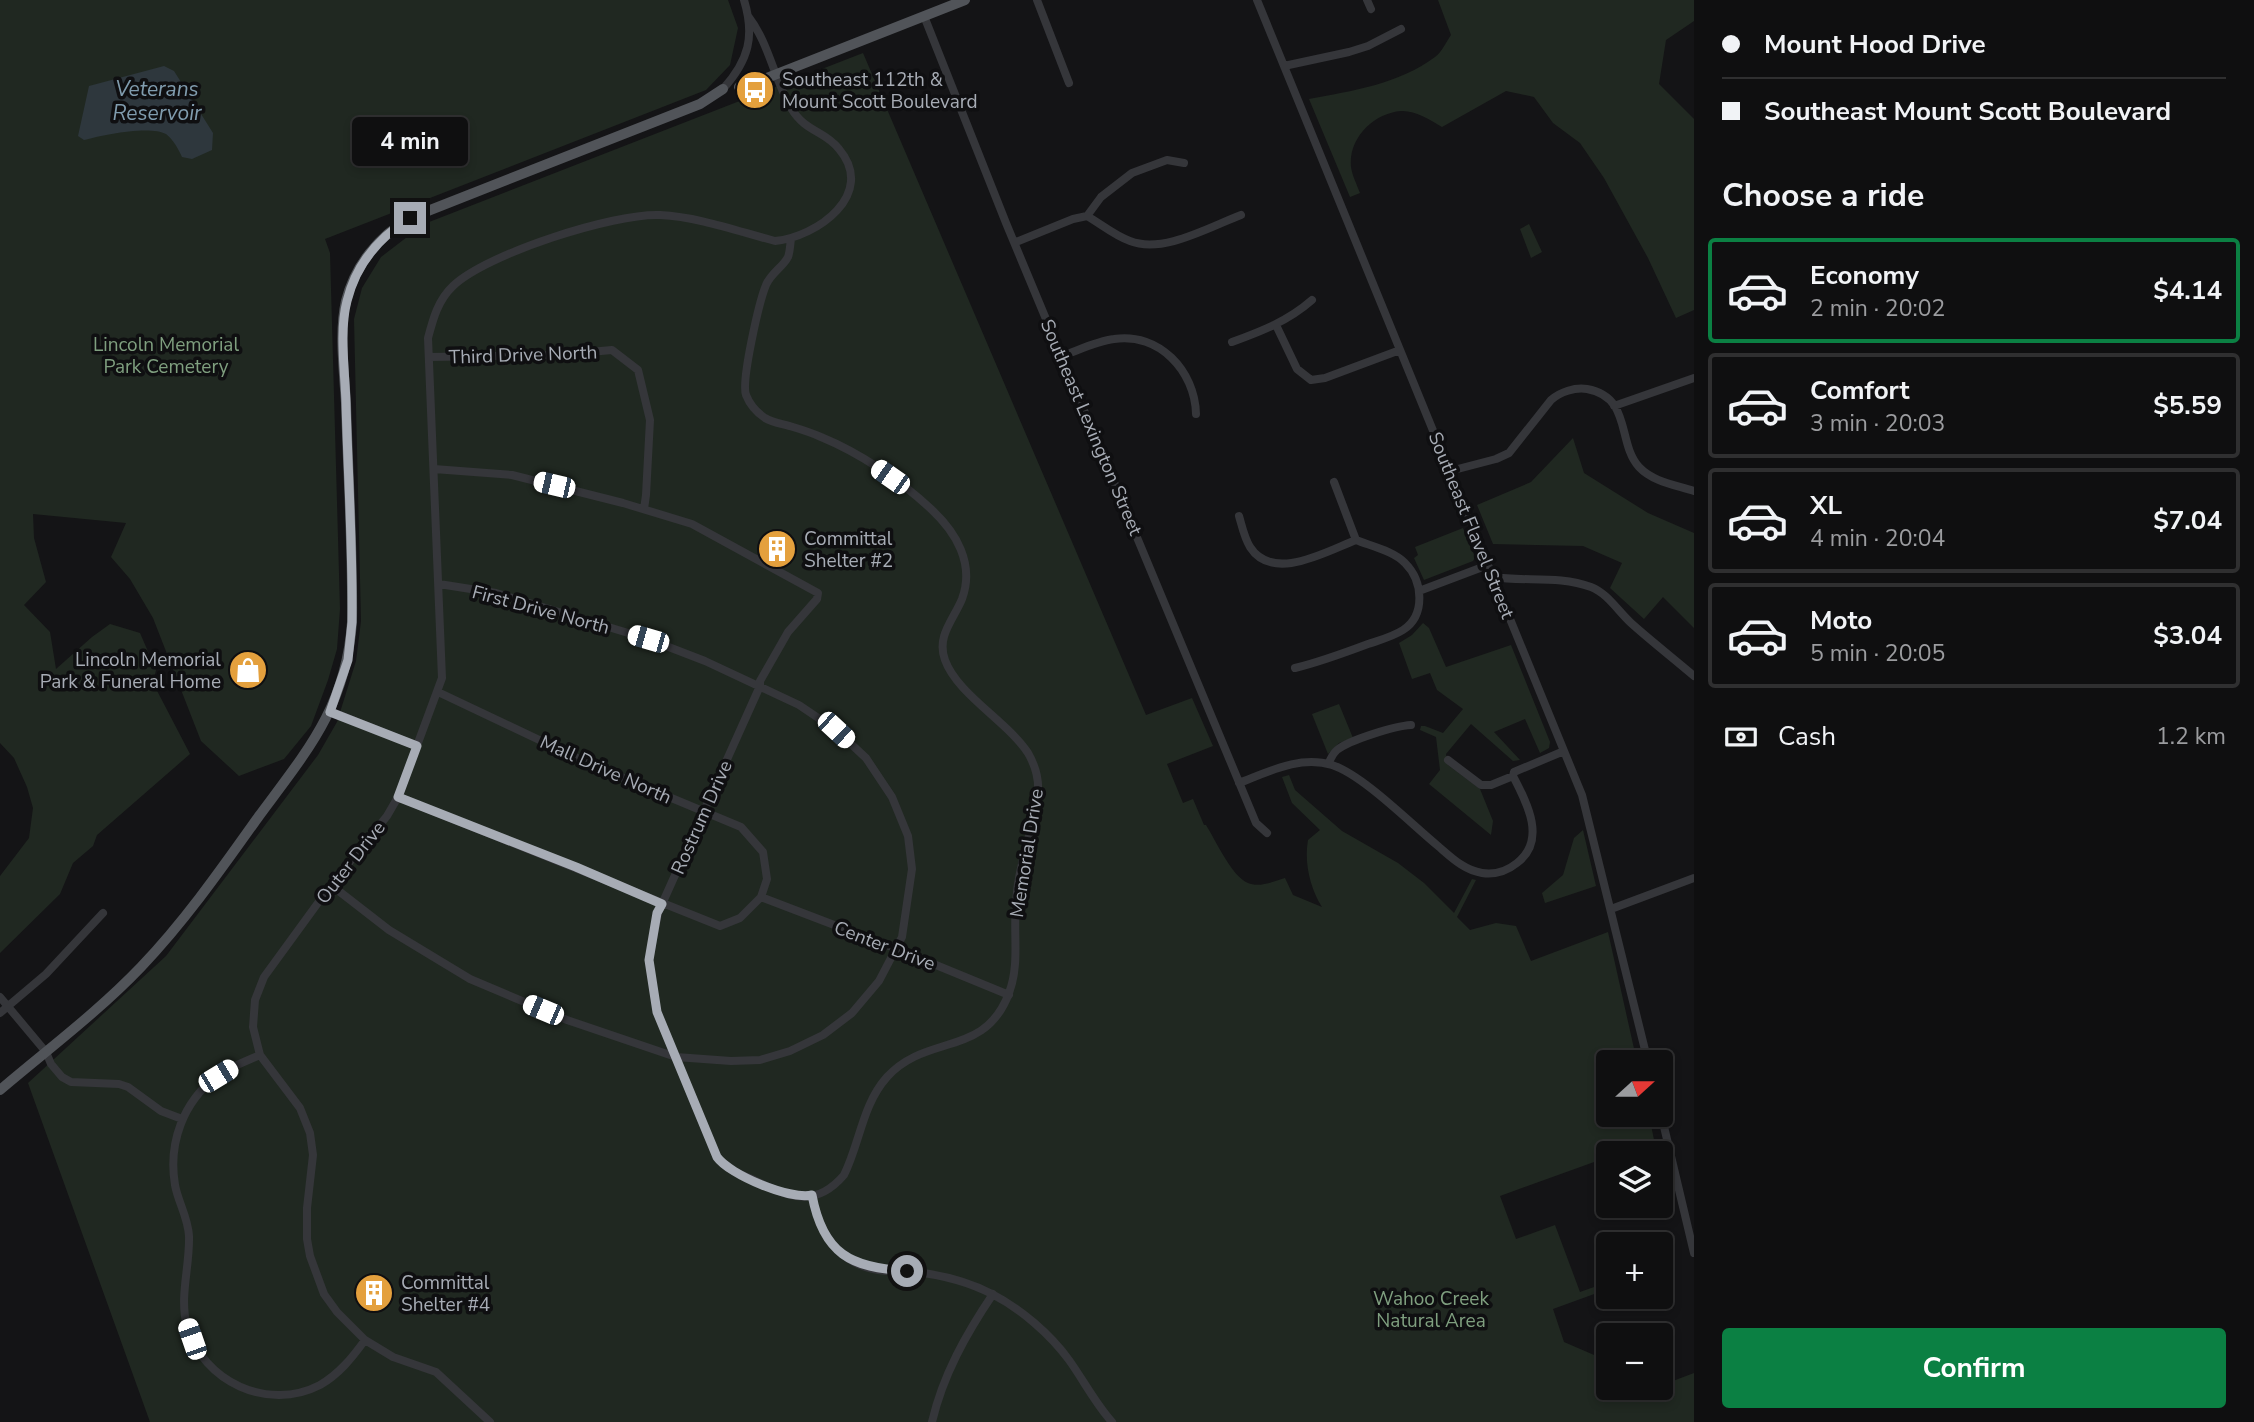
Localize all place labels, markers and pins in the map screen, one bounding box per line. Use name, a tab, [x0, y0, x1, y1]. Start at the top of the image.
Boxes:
place label: Southeast 112th & Mount Scott Boulevard	[782, 67, 978, 115]
bus stop icon: Southeast 112th & Mount Scott Boulevard	[734, 69, 776, 111]
place label: Committal Shelter #2	[804, 526, 893, 574]
building icon: Committal Shelter #2	[756, 528, 798, 570]
place label: Lincoln Memorial Park & Funeral Home	[40, 647, 221, 695]
shop icon: Lincoln Memorial Park & Funeral Home	[227, 649, 269, 691]
place label: Committal Shelter #4	[401, 1270, 490, 1318]
building icon: Committal Shelter #4	[353, 1272, 395, 1314]

